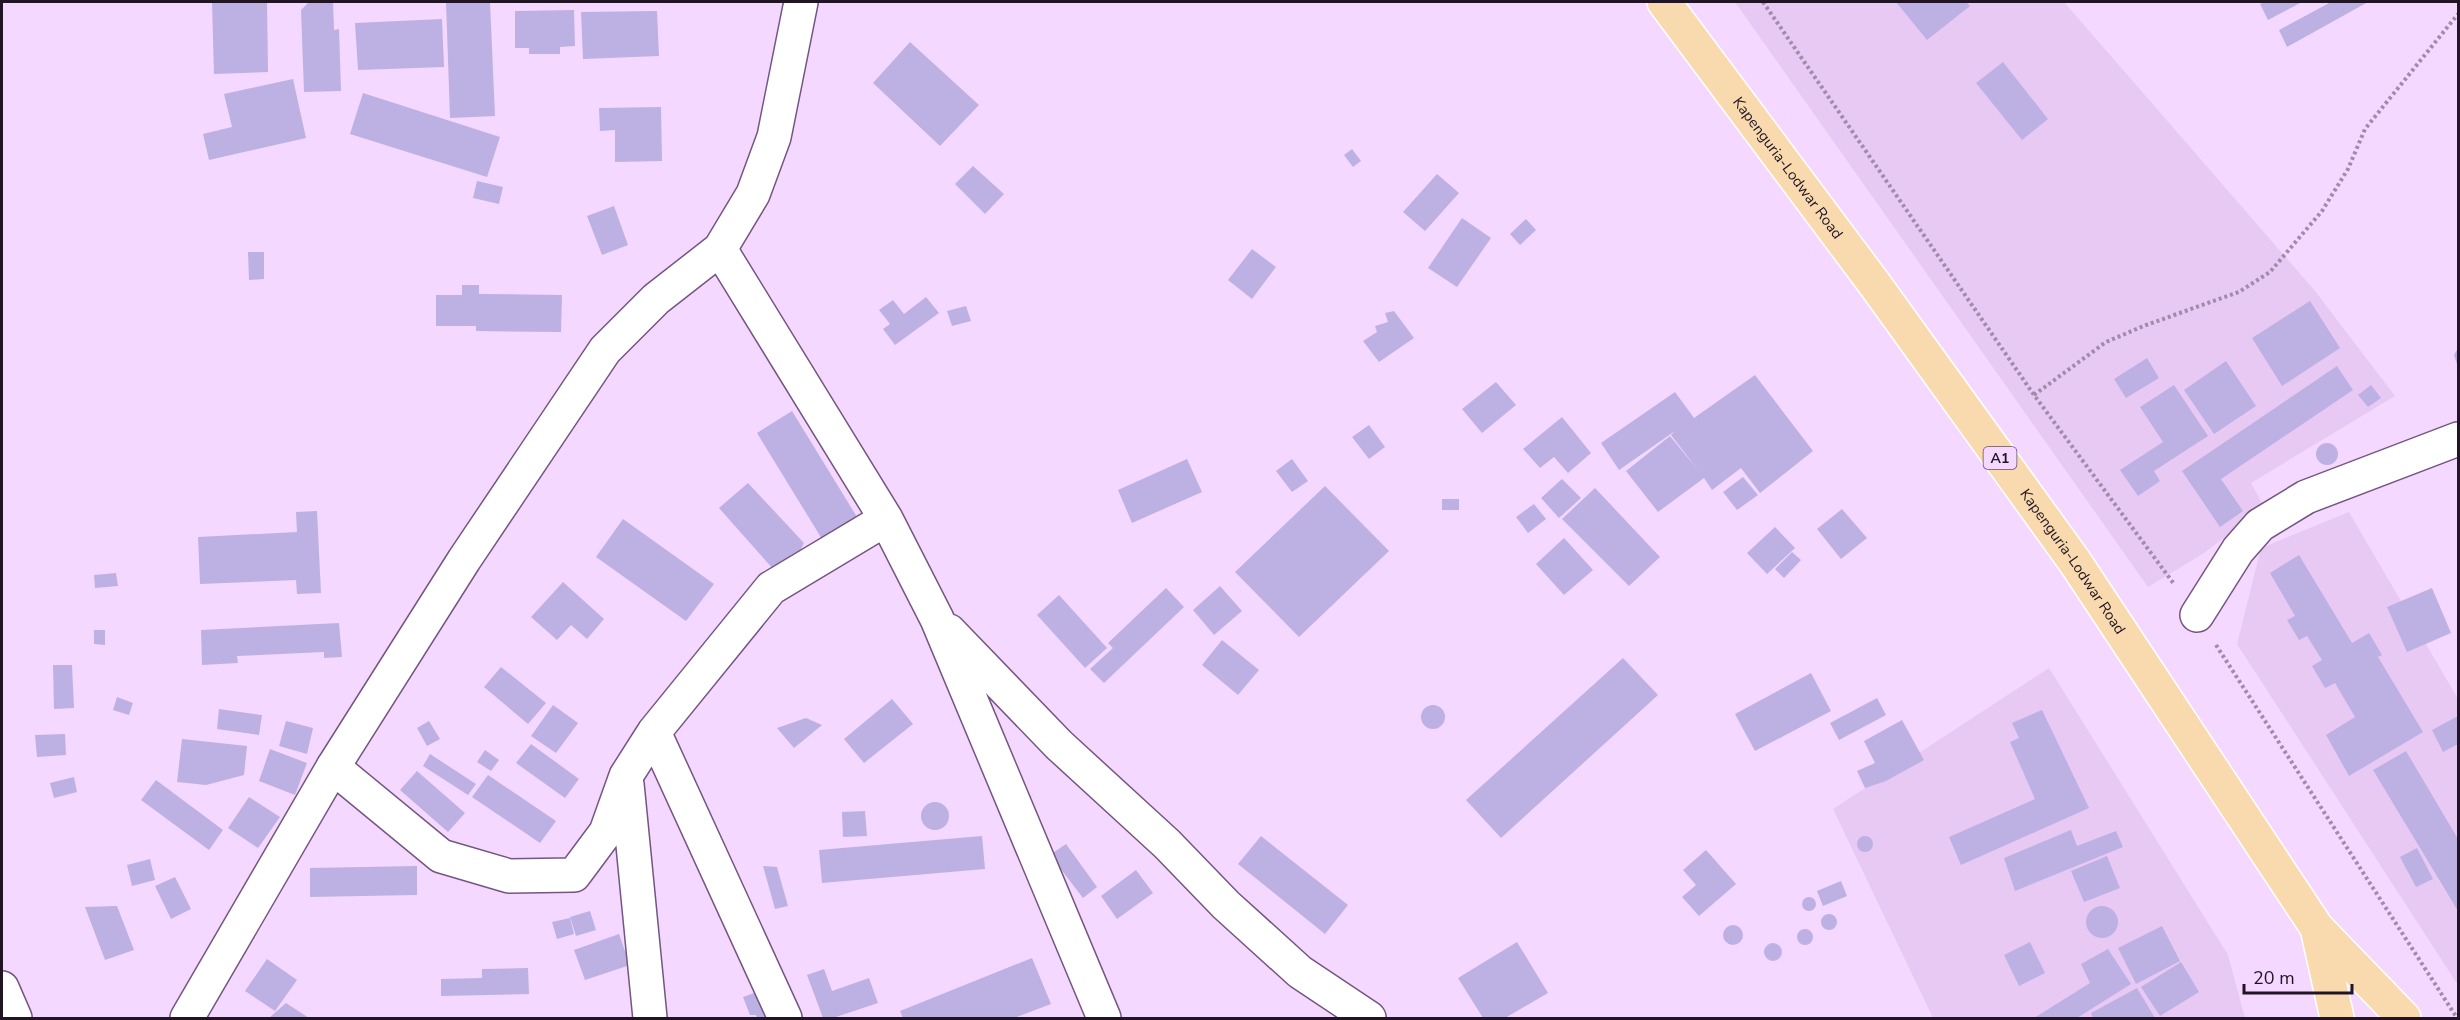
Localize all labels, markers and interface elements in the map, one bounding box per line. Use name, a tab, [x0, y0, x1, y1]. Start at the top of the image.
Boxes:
street label: Kapenguria-Lodwar Road	[1728, 93, 1848, 243]
road number: A1	[1984, 447, 2016, 469]
street label: Kapenguria-Lodwar Road	[2015, 485, 2130, 638]
scale bar	[2244, 957, 2352, 995]
text: 20 m	[2253, 966, 2295, 990]

